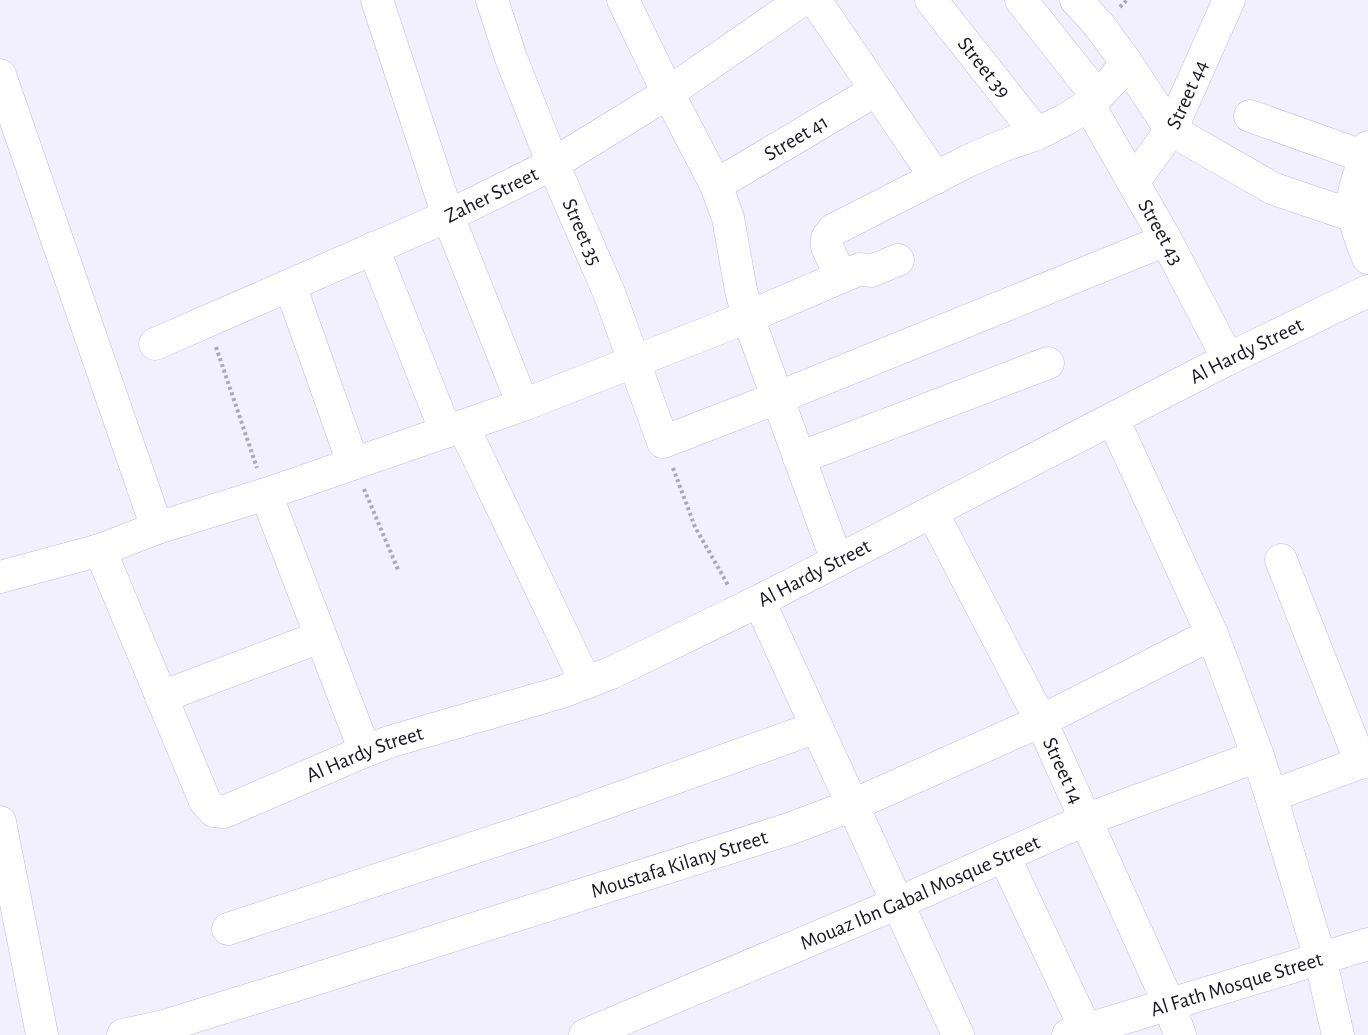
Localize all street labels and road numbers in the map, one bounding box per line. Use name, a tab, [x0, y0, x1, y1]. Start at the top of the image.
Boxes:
street label: Street 39	[954, 33, 1014, 102]
street label: Street 44	[1163, 57, 1212, 132]
street label: Street 41	[761, 111, 832, 165]
street label: Zaher Street	[441, 163, 542, 227]
street label: Street 35	[558, 196, 606, 268]
street label: Street 43	[1134, 196, 1187, 269]
street label: Al Hardy Street	[1186, 314, 1307, 388]
street label: Al Hardy Street	[754, 535, 874, 611]
street label: Al Hardy Street	[303, 722, 426, 786]
street label: Street 14	[1039, 734, 1087, 807]
street label: Moustafa Kilany Street	[588, 826, 770, 902]
street label: Mouaz Ibn Gabal Mosque Street	[797, 831, 1043, 954]
street label: Al Fath Mosque Street	[1148, 948, 1325, 1020]

